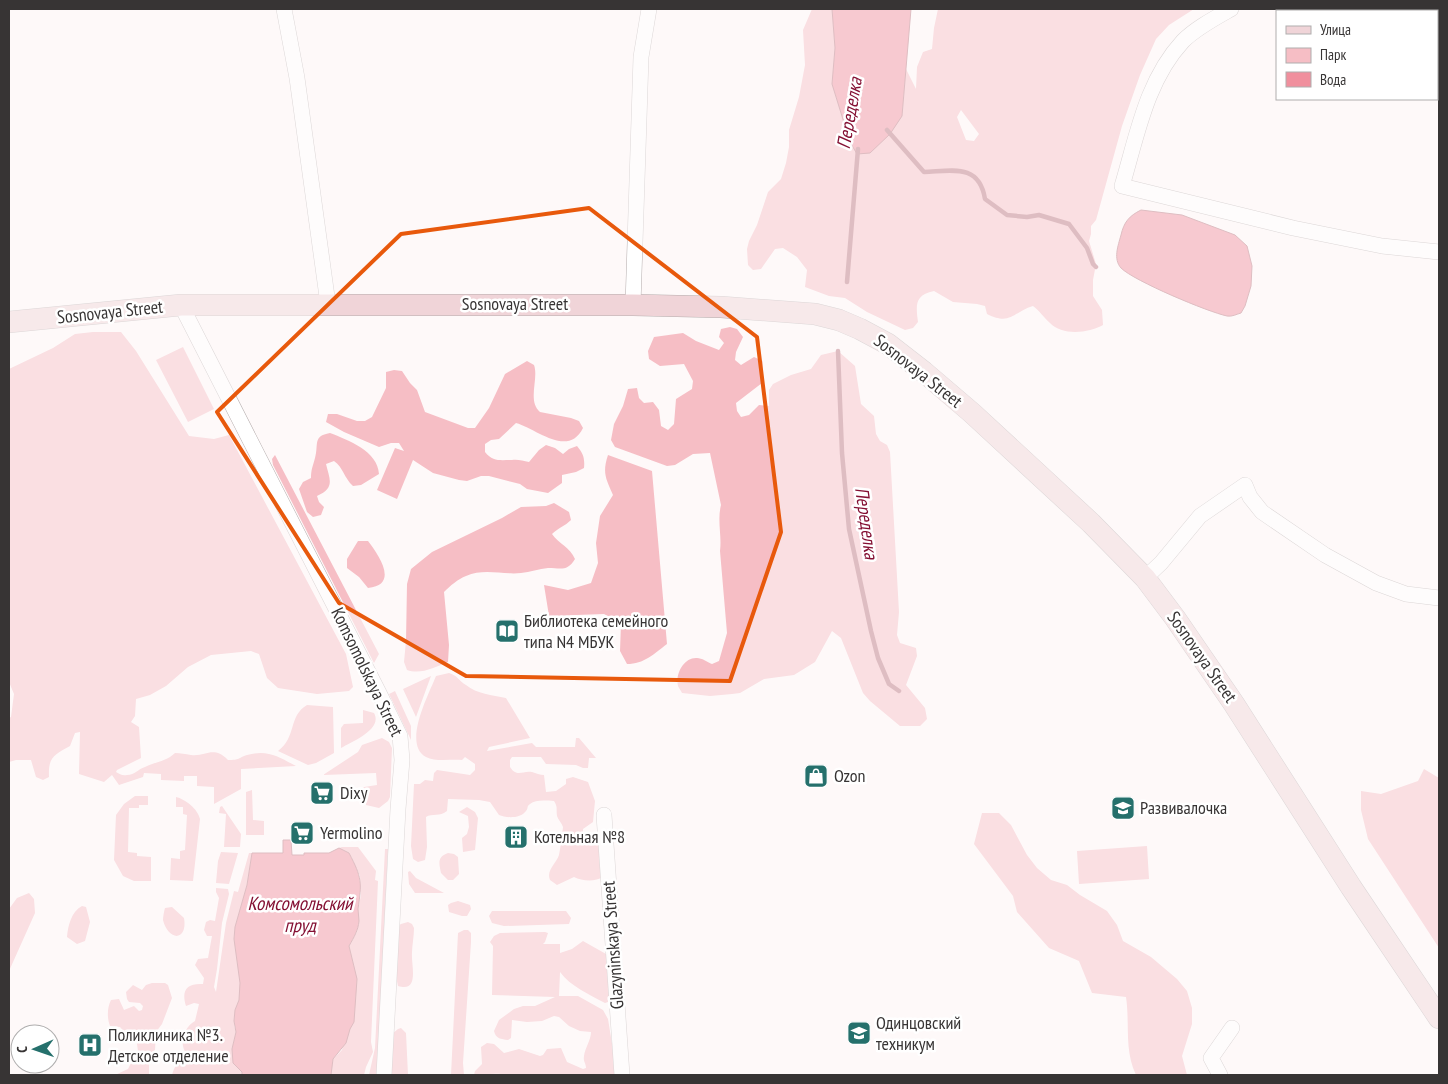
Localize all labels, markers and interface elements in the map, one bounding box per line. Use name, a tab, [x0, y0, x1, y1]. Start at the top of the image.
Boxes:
legend	[1276, 10, 1438, 100]
text: Улица	[1320, 20, 1351, 39]
text: Парк	[1320, 45, 1346, 64]
text: Вода	[1320, 70, 1346, 89]
water label: Переделка	[831, 74, 867, 151]
street label: Sosnovaya Street	[462, 292, 568, 315]
street label: Sosnovaya Street	[56, 295, 164, 328]
street label: Sosnovaya Street	[869, 329, 967, 412]
water label: Переделка	[850, 486, 884, 562]
street label: Komsomolskaya Street	[326, 604, 409, 740]
street label: Sosnovaya Street	[1163, 607, 1242, 707]
place label: Библиотека семейного типа N4 МБУК	[524, 609, 668, 653]
library icon: Библиотека семейного типа N4 МБУК	[494, 618, 520, 644]
shop icon: Ozon	[803, 763, 829, 789]
place label: Ozon	[834, 764, 866, 787]
supermarket icon: Dixy	[309, 780, 335, 806]
place label: Dixy	[340, 781, 368, 804]
school or university icon: Развивалочка	[1110, 795, 1136, 821]
place label: Развивалочка	[1140, 796, 1227, 819]
supermarket icon: Yermolino	[289, 820, 315, 846]
place label: Yermolino	[320, 821, 383, 844]
building icon: Котельная №8	[503, 824, 529, 850]
place label: Котельная №8	[534, 825, 625, 848]
street label: Glazyninskaya Street	[597, 880, 628, 1010]
water label: Комсомольский пруд	[248, 891, 354, 937]
place label: Одинцовский техникум	[876, 1011, 961, 1055]
school or university icon: Одинцовский техникум	[846, 1020, 872, 1046]
place label: Поликлиника №3. Детское отделение	[108, 1023, 229, 1067]
north arrow	[10, 1024, 60, 1074]
hospital icon: Поликлиника №3. Детское отделение	[77, 1032, 103, 1058]
text: С	[13, 1045, 31, 1053]

